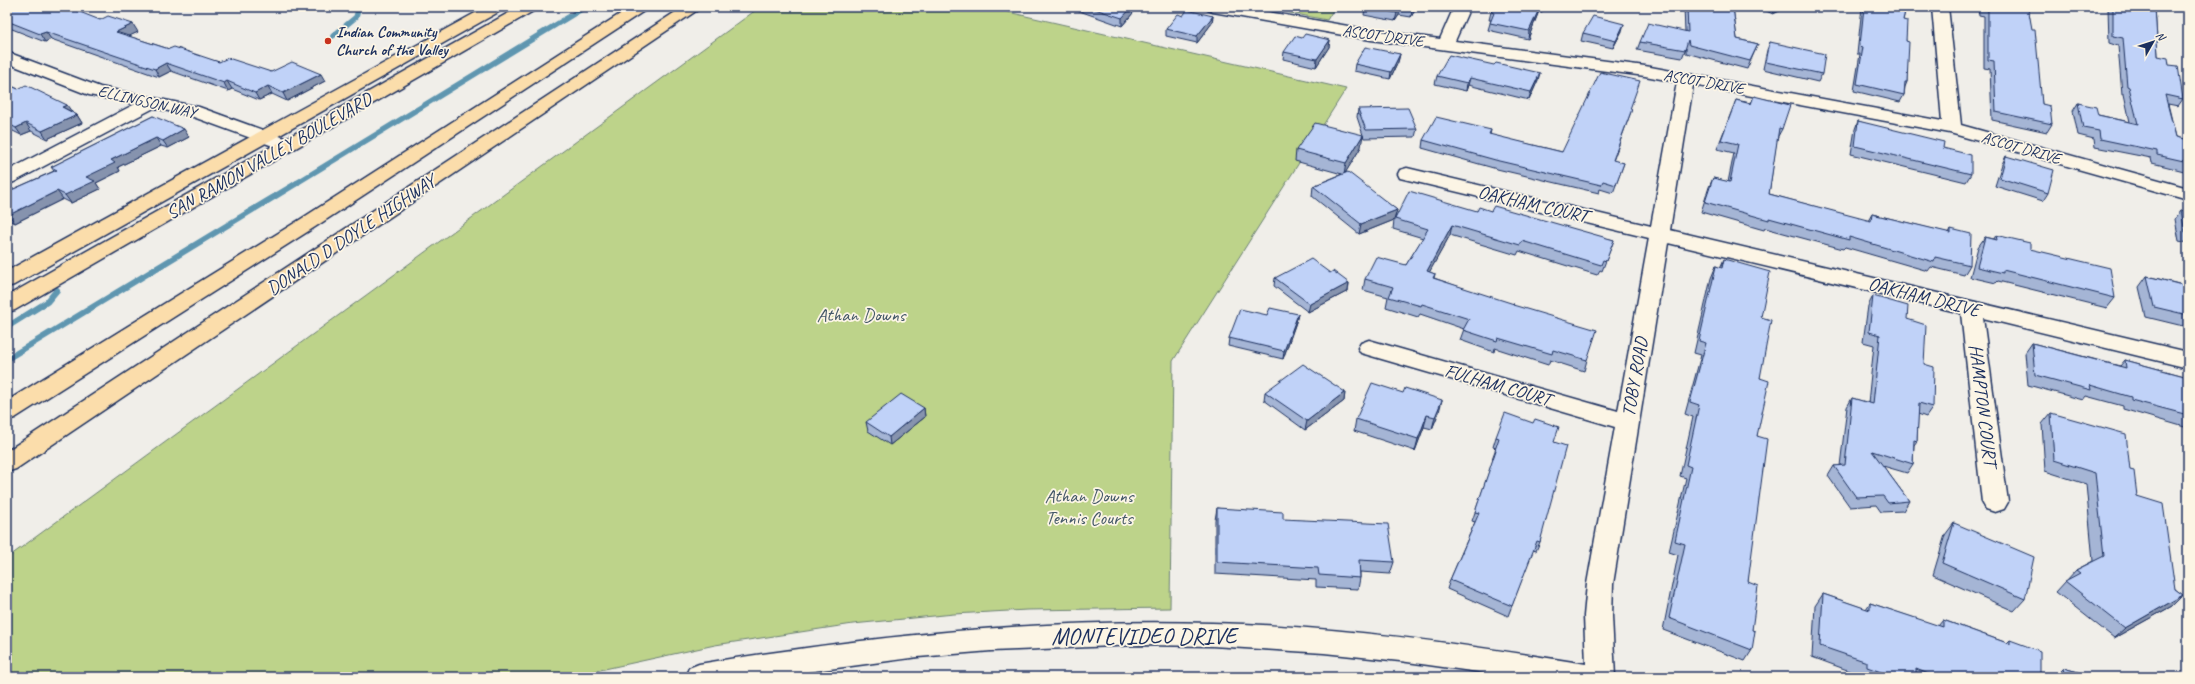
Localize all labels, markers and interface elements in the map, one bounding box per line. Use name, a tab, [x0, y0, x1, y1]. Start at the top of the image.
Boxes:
street label: ASCOT DRIVE	[1341, 20, 1427, 52]
place label: Indian Community Church of the Valley	[336, 22, 449, 60]
north arrow	[2133, 22, 2173, 62]
text: N	[2153, 29, 2170, 44]
marker: Indian Community Church of the Valley	[323, 36, 333, 46]
street label: ASCOT DRIVE	[1662, 65, 1748, 99]
street label: ELLINGSON WAY	[96, 81, 201, 124]
street label: SAN RAMON VALLEY BOULEVARD	[162, 86, 378, 225]
street label: ASCOT DRIVE	[1979, 127, 2065, 170]
street label: DONALD D DOYLE HIGHWAY	[262, 168, 443, 301]
street label: OAKHAM COURT	[1476, 180, 1595, 229]
street label: OAKHAM DRIVE	[1866, 272, 1985, 323]
park label: Athan Downs	[817, 303, 907, 327]
street label: TOBY ROAD	[1616, 334, 1654, 418]
street label: HAMPTON COURT	[1964, 343, 2003, 473]
street label: FULHAM COURT	[1442, 358, 1558, 413]
park label: Athan Downs Tennis Courts	[1045, 484, 1135, 530]
street label: MONTEVIDEO DRIVE	[1052, 622, 1239, 651]

